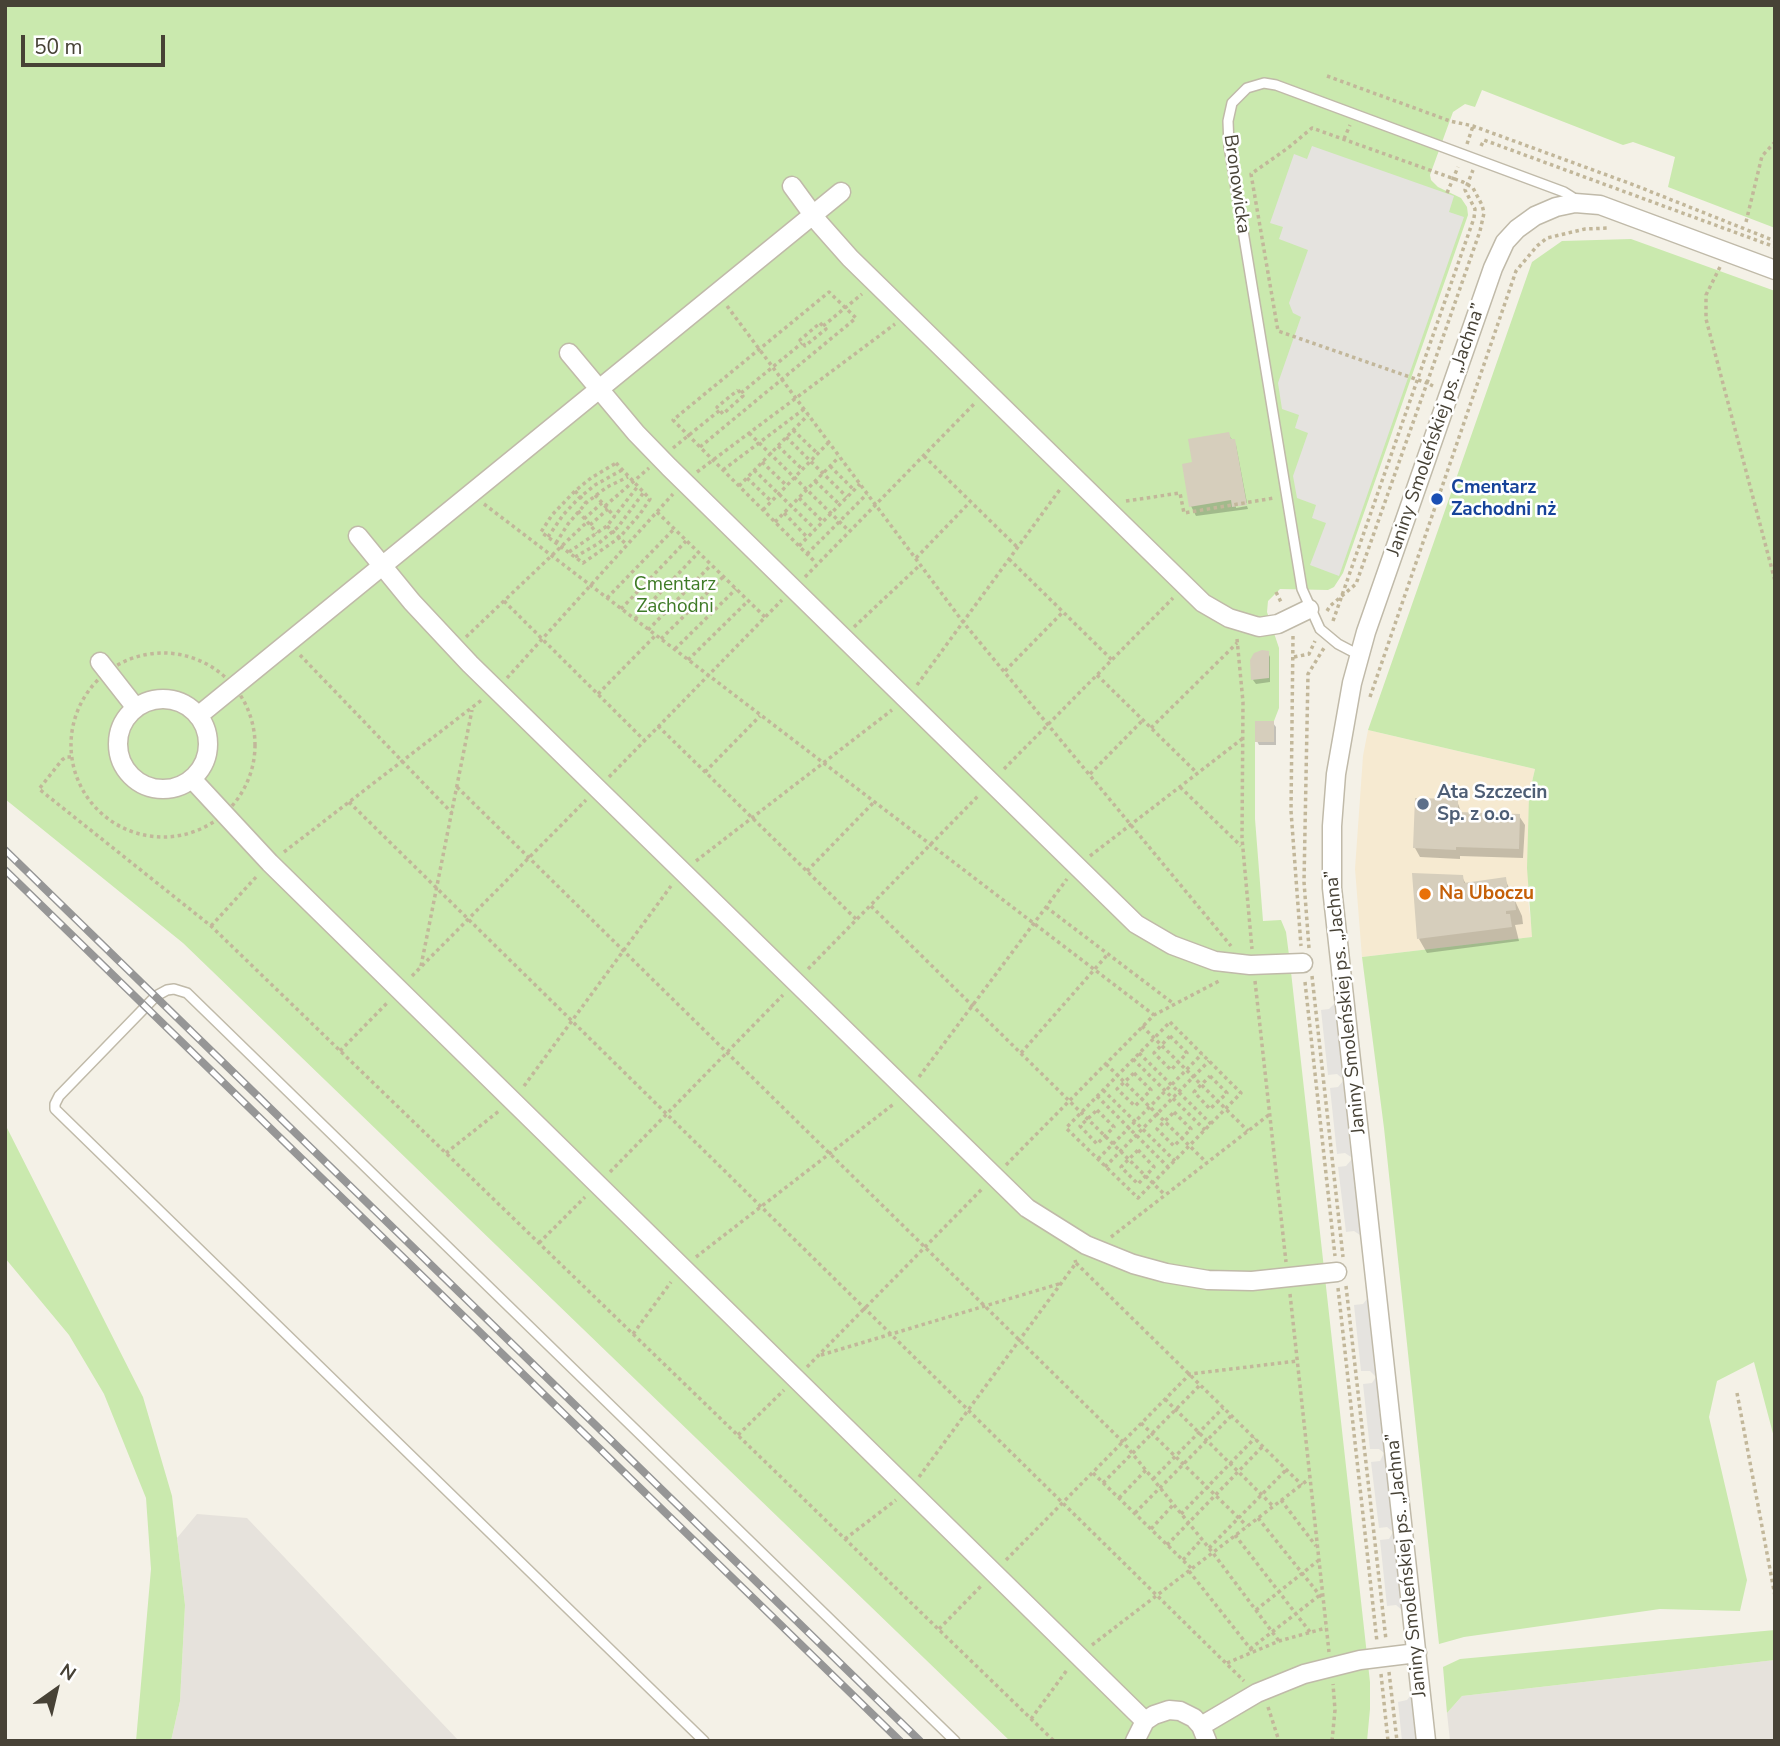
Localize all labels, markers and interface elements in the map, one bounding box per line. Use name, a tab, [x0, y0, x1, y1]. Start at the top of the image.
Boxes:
scale bar	[24, 21, 168, 65]
text: 50 m	[34, 33, 83, 61]
street label: Bronowicka	[1218, 133, 1254, 235]
street label: Janiny Smoleńskiej ps. „Jachna”	[1383, 301, 1491, 559]
place label: Cmentarz Zachodni nż	[1451, 477, 1556, 521]
marker: Cmentarz Zachodni nż	[1429, 491, 1445, 507]
park label: Cmentarz Zachodni	[634, 574, 716, 618]
place label: Ata Szczecin Sp. z o.o.	[1437, 782, 1547, 826]
marker: Ata Szczecin Sp. z o.o.	[1415, 796, 1431, 812]
street label: Janiny Smoleńskiej ps. „Jachna”	[1321, 869, 1371, 1135]
place label: Na Uboczu	[1439, 883, 1534, 905]
marker: Na Uboczu	[1417, 886, 1433, 902]
street label: Janiny Smoleńskiej ps. „Jachna”	[1382, 1432, 1432, 1698]
north arrow	[21, 1655, 91, 1725]
text: N	[55, 1658, 81, 1687]

